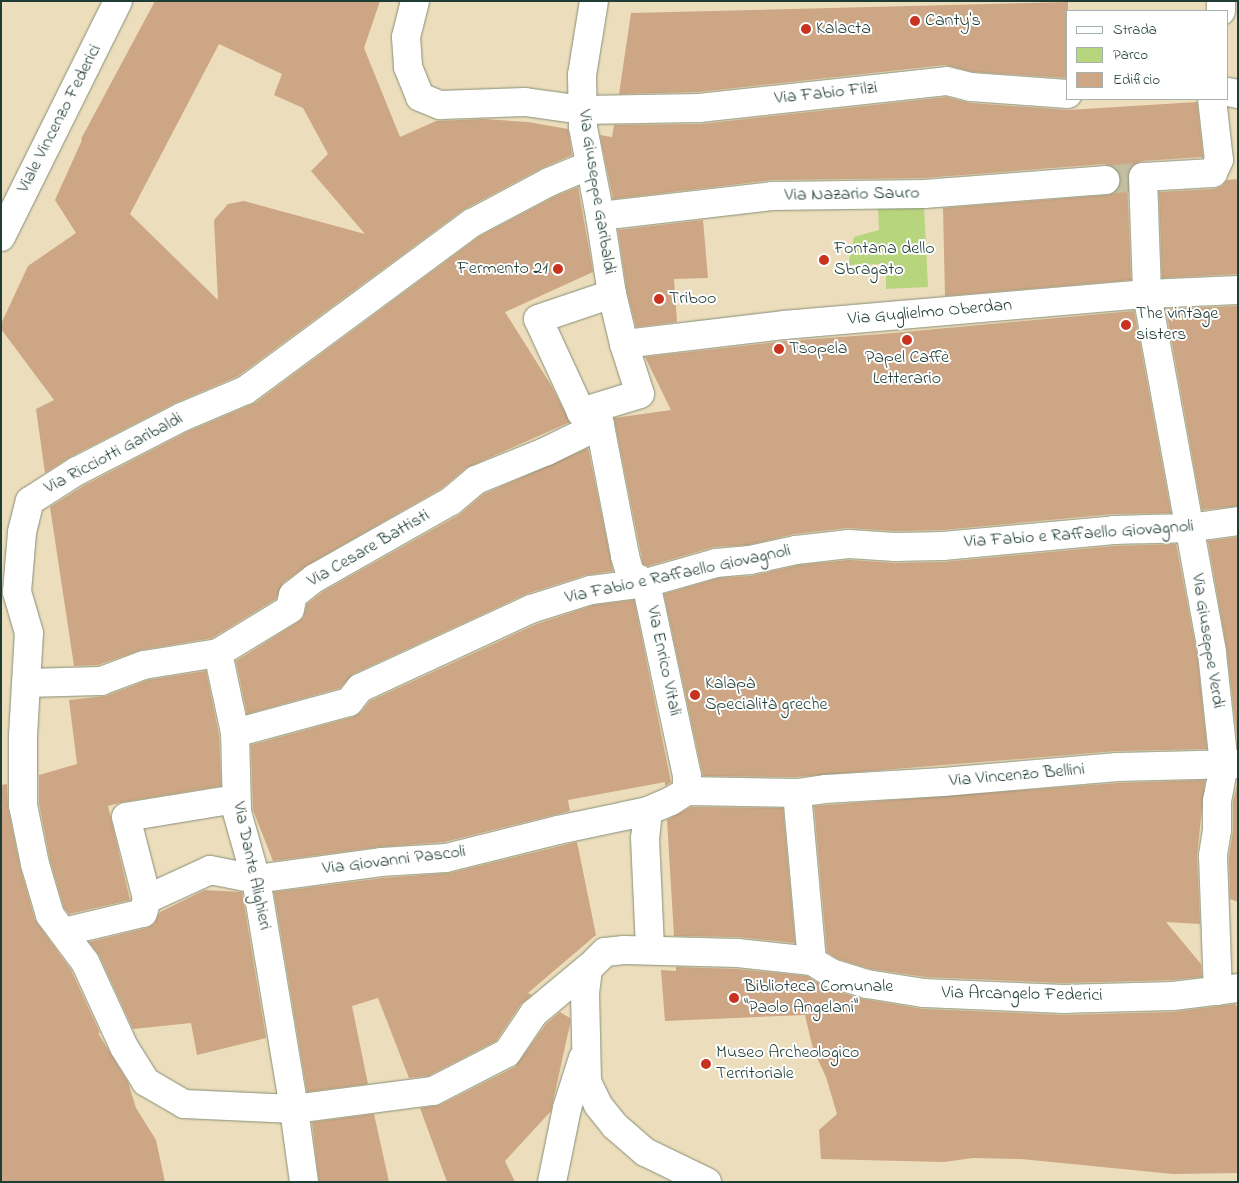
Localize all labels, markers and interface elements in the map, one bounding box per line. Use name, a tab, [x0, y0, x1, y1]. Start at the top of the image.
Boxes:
place label: Canty's	[925, 10, 981, 32]
legend	[1066, 10, 1229, 100]
marker: Canty's	[909, 15, 921, 27]
place label: Kalacta	[816, 18, 871, 40]
text: Strada	[1113, 19, 1157, 41]
marker: Kalacta	[800, 23, 812, 35]
street label: Viale Vincenzo Federici	[13, 41, 107, 197]
text: Parco	[1113, 44, 1148, 66]
text: Edificio	[1113, 69, 1160, 91]
street label: Via Fabio Filzi	[773, 78, 879, 110]
street label: Via Giuseppe Garibaldi	[572, 108, 620, 276]
street label: Via Nazario Sauro	[784, 183, 920, 207]
place label: Fontana dello Sbragato	[834, 239, 935, 282]
marker: Fontana dello Sbragato	[818, 254, 830, 266]
place label: Fermento 21	[457, 258, 548, 280]
marker: Fermento 21	[552, 263, 564, 275]
place label: Triboo	[669, 288, 716, 310]
marker: Triboo	[653, 293, 665, 305]
street label: Via Guglielmo Oberdan	[847, 295, 1013, 331]
place label: The vintage sisters	[1136, 304, 1218, 346]
marker: The vintage sisters	[1120, 319, 1132, 331]
marker: Papel Caffè Letterario	[901, 334, 913, 346]
place label: Tsopela	[789, 338, 848, 360]
marker: Tsopela	[773, 343, 785, 355]
place label: Papel Caffè Letterario	[865, 348, 949, 390]
street label: Via Ricciotti Garibaldi	[41, 408, 187, 500]
street label: Via Cesare Battisti	[304, 505, 434, 593]
street label: Via Fabio e Raffaello Giovagnoli	[963, 516, 1195, 554]
street label: Via Fabio e Raffaello Giovagnoli	[563, 540, 793, 610]
street label: Via Giuseppe Verdi	[1186, 572, 1228, 710]
street label: Via Enrico Vitali	[641, 604, 685, 718]
place label: Kalapà Specialità greche	[705, 674, 828, 716]
marker: Kalapà Specialità greche	[689, 689, 701, 701]
street label: Via Vincenzo Bellini	[948, 759, 1086, 793]
street label: Via Dante Alighieri	[227, 800, 275, 932]
street label: Via Giovanni Pascoli	[321, 841, 467, 881]
place label: Biblioteca Comunale "Paolo Angelani"	[744, 977, 893, 1020]
street label: Via Arcangelo Federici	[941, 983, 1103, 1007]
marker: Biblioteca Comunale "Paolo Angelani"	[728, 992, 740, 1004]
place label: Museo Archeologico Territoriale	[716, 1043, 859, 1086]
marker: Museo Archeologico Territoriale	[700, 1058, 712, 1070]

